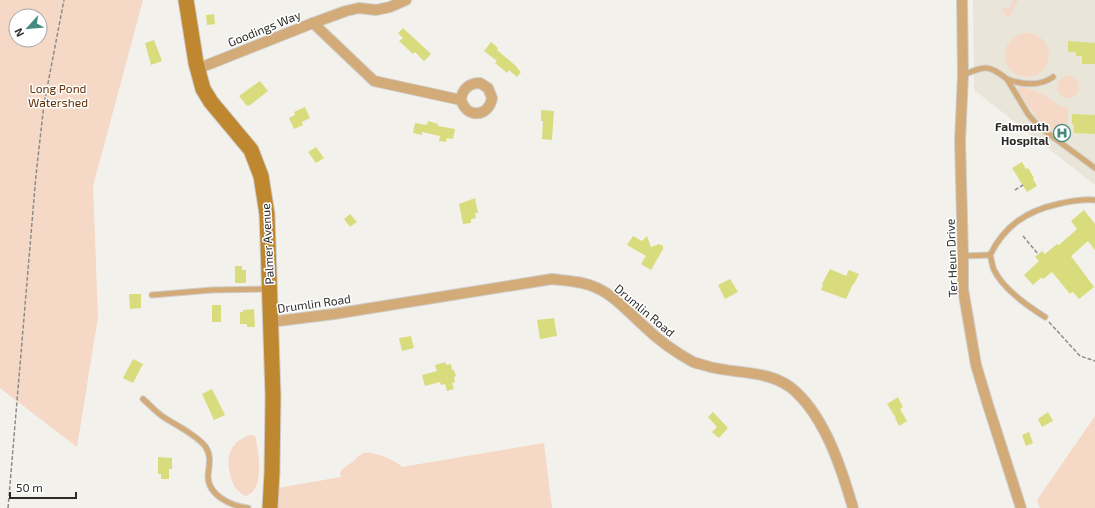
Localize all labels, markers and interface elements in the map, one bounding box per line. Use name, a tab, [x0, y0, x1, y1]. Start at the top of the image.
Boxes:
street label: Goodings Way	[225, 7, 303, 49]
north arrow	[8, 8, 48, 48]
text: N	[11, 26, 26, 39]
park label: Long Pond Watershed	[28, 81, 88, 109]
place label: Falmouth Hospital	[995, 119, 1049, 147]
hospital icon: Falmouth Hospital	[1052, 123, 1072, 143]
street label: Palmer Avenue	[258, 203, 276, 285]
street label: Ter Heun Drive	[943, 218, 959, 298]
street label: Drumlin Road	[612, 281, 678, 339]
street label: Drumlin Road	[276, 291, 352, 315]
scale bar	[10, 474, 76, 500]
text: 50 m	[16, 480, 43, 494]

